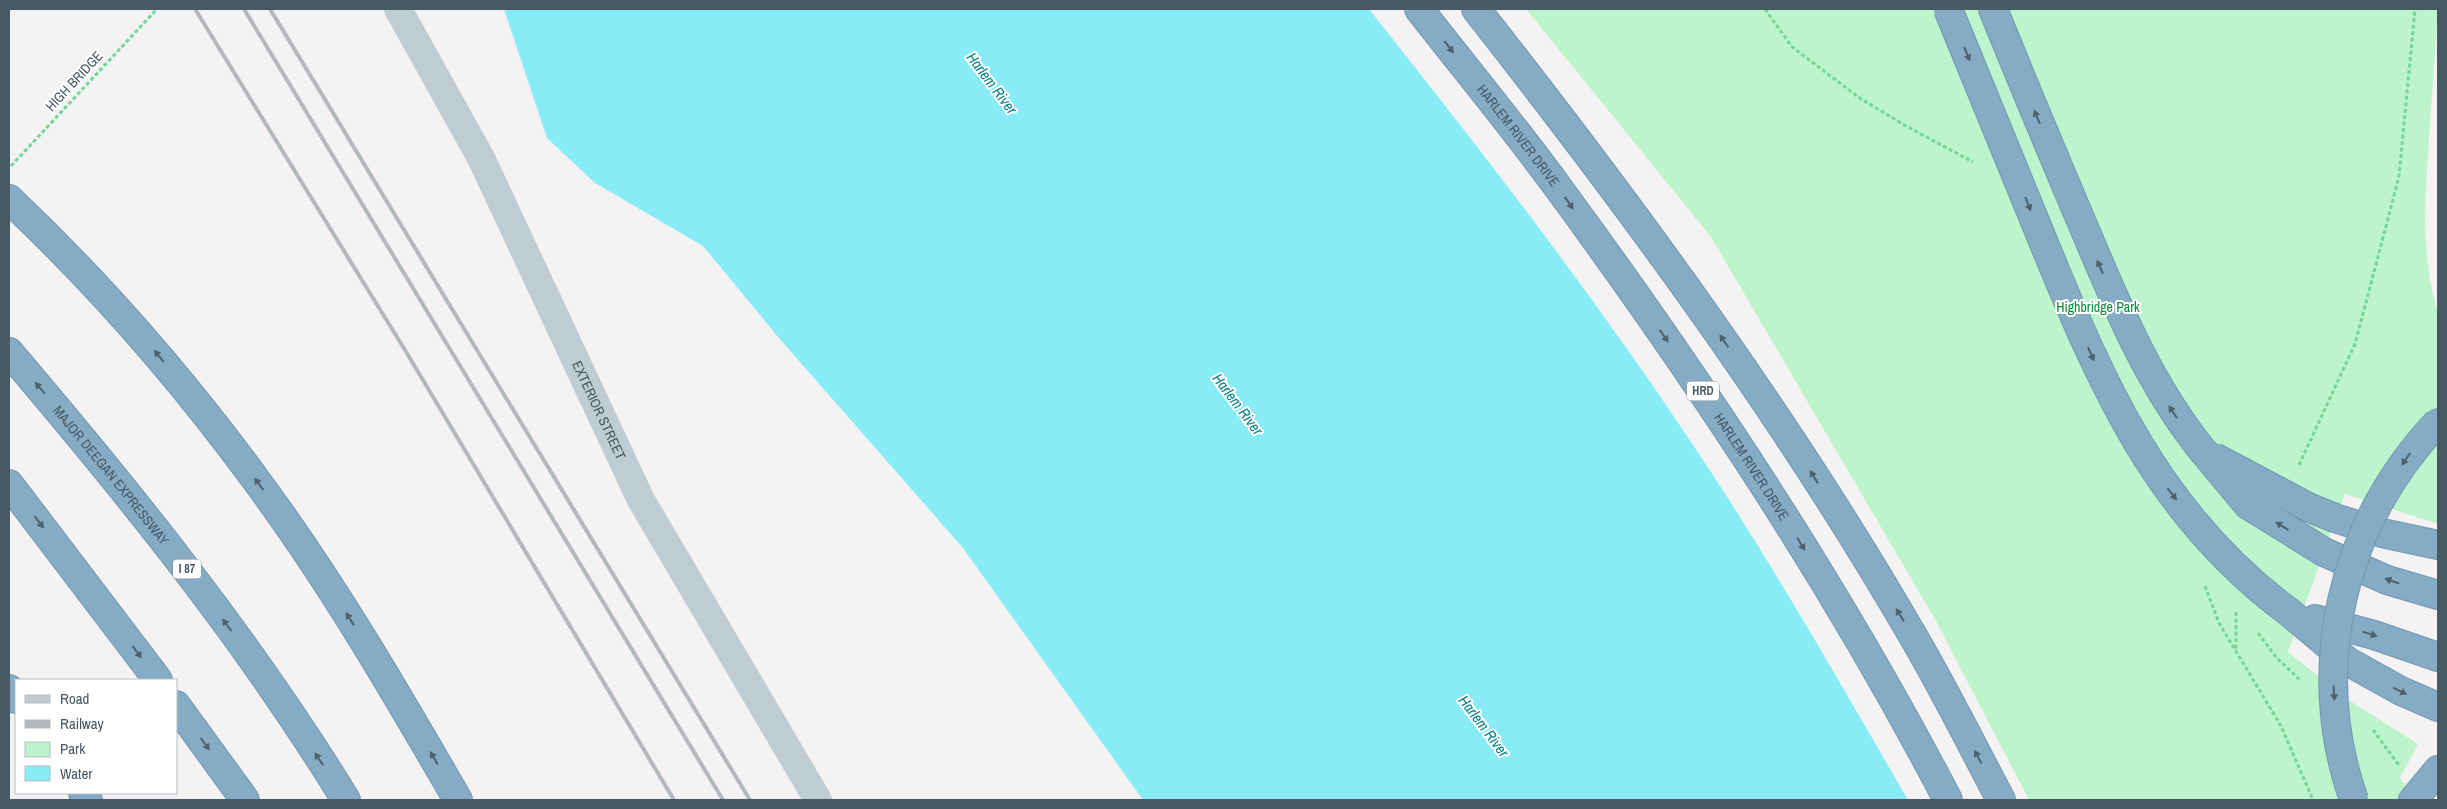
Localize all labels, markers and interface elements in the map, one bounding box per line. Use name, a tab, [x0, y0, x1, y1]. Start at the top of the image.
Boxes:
one-way arrow	[1443, 40, 1454, 53]
street label: HIGH BRIDGE	[42, 47, 106, 115]
one-way arrow	[1963, 47, 1971, 61]
water label: Harlem River	[962, 48, 1023, 119]
street label: HARLEM RIVER DRIVE	[1473, 81, 1564, 190]
one-way arrow	[2033, 109, 2041, 124]
one-way arrow	[1564, 196, 1575, 209]
one-way arrow	[2025, 197, 2033, 211]
one-way arrow	[2096, 260, 2104, 274]
park label: Highbridge Park	[2056, 298, 2140, 316]
one-way arrow	[1658, 329, 1669, 342]
one-way arrow	[1719, 335, 1729, 348]
one-way arrow	[2087, 347, 2095, 361]
one-way arrow	[153, 350, 164, 363]
street label: EXTERIOR STREET	[568, 358, 630, 463]
water label: Harlem River	[1208, 369, 1269, 440]
one-way arrow	[34, 382, 45, 395]
road number: HRD	[1687, 382, 1719, 401]
street label: MAJOR DEEGAN EXPRESSWAY	[49, 402, 173, 549]
one-way arrow	[2168, 405, 2178, 419]
street label: HARLEM RIVER DRIVE	[1710, 409, 1793, 524]
one-way arrow	[2401, 452, 2411, 466]
one-way arrow	[1809, 470, 1819, 483]
one-way arrow	[254, 477, 264, 491]
one-way arrow	[2167, 487, 2178, 500]
one-way arrow	[34, 516, 45, 529]
one-way arrow	[2275, 522, 2289, 531]
one-way arrow	[1797, 538, 1806, 551]
road number: I 87	[173, 560, 201, 578]
one-way arrow	[2384, 577, 2399, 584]
one-way arrow	[1895, 608, 1905, 621]
one-way arrow	[345, 612, 354, 625]
one-way arrow	[222, 618, 232, 632]
one-way arrow	[2363, 631, 2378, 639]
one-way arrow	[132, 645, 143, 658]
legend	[15, 679, 178, 794]
one-way arrow	[2330, 685, 2338, 701]
one-way arrow	[2392, 686, 2407, 695]
text: Road	[60, 688, 89, 709]
water label: Harlem River	[1454, 691, 1515, 762]
text: Railway	[60, 713, 105, 734]
one-way arrow	[200, 737, 210, 751]
text: Park	[60, 738, 86, 759]
one-way arrow	[1974, 750, 1982, 764]
one-way arrow	[429, 752, 438, 765]
one-way arrow	[314, 753, 324, 766]
text: Water	[60, 763, 92, 784]

